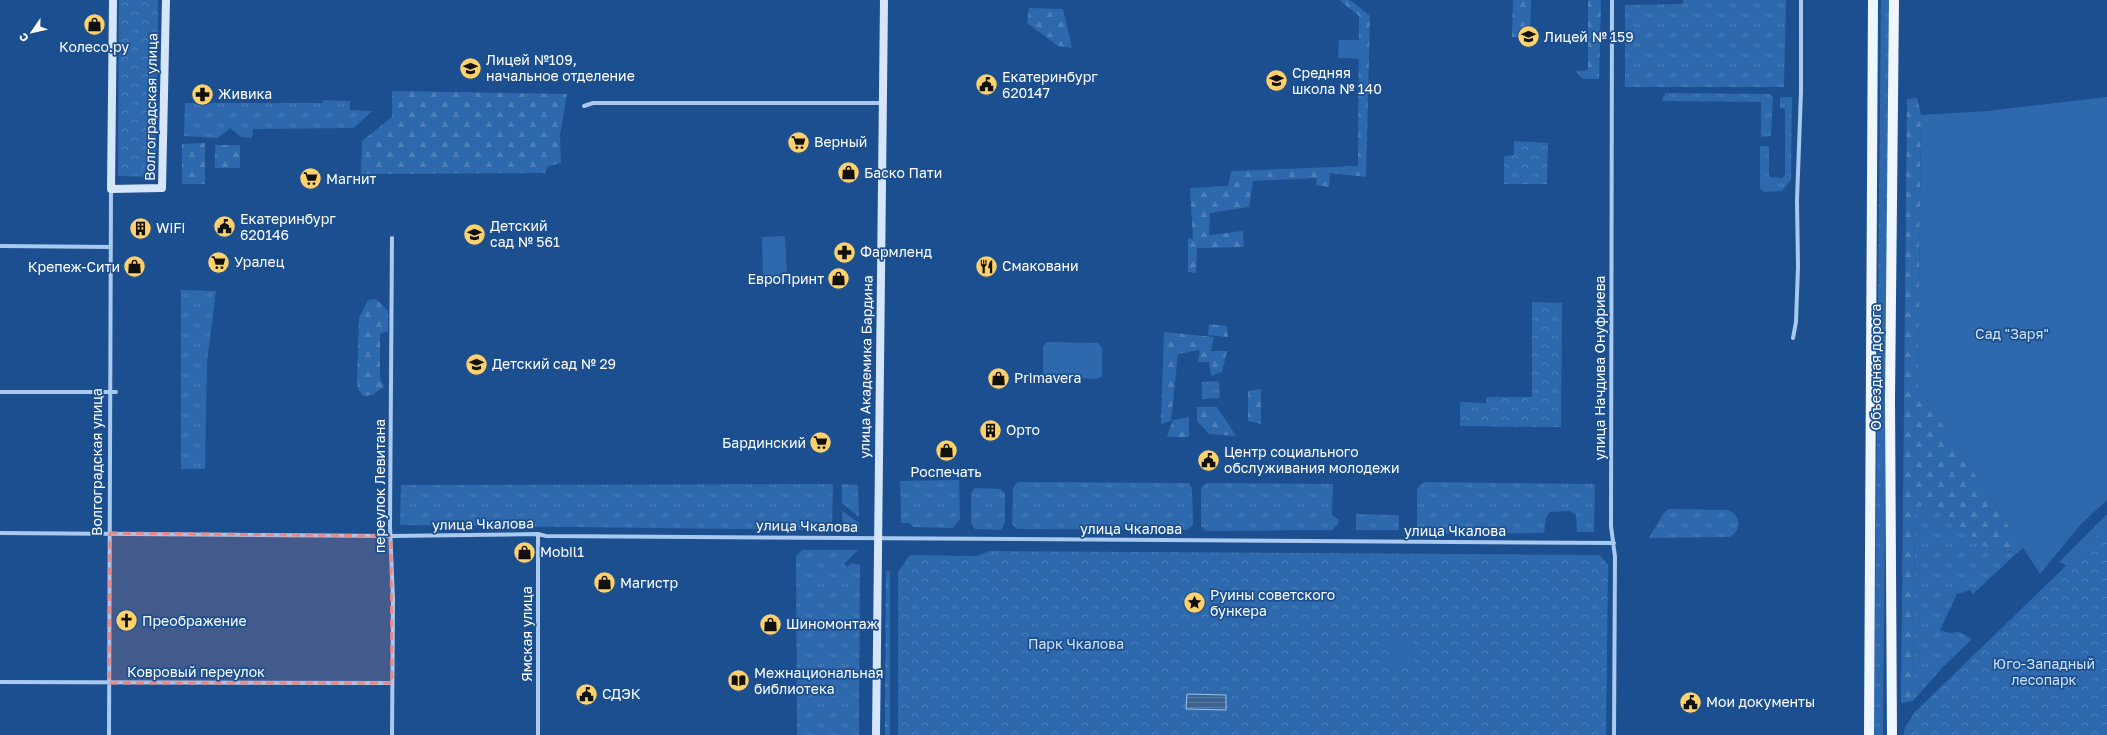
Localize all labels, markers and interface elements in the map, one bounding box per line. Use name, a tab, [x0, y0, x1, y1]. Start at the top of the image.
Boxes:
north arrow	[12, 12, 52, 52]
shop icon: Колесо.ру	[81, 12, 107, 38]
school or university icon: Лицей № 159	[1516, 24, 1542, 50]
place label: Лицей № 159	[1544, 28, 1634, 45]
text: С	[16, 31, 31, 45]
street label: Волгоградская улица	[141, 33, 160, 181]
place label: Колесо.ру	[59, 38, 129, 55]
place label: Лицей №109, начальное отделение	[486, 51, 635, 84]
school or university icon: Лицей №109, начальное отделение	[457, 55, 483, 81]
place label: Средняя школа № 140	[1292, 64, 1382, 97]
place label: Екатеринбург 620147	[1002, 68, 1098, 101]
school or university icon: Средняя школа № 140	[1263, 68, 1289, 94]
public building icon: Екатеринбург 620147	[973, 72, 999, 98]
pharmacy icon: Живика	[190, 81, 216, 107]
place label: Живика	[218, 85, 272, 102]
supermarket icon: Верный	[786, 129, 812, 155]
place label: Верный	[814, 133, 867, 150]
shop icon: Баско Пати	[835, 160, 861, 186]
place label: Баско Пати	[864, 164, 942, 181]
supermarket icon: Магнит	[297, 166, 323, 192]
place label: Магнит	[326, 170, 376, 187]
place label: Екатеринбург 620146	[240, 210, 336, 243]
public building icon: Екатеринбург 620146	[212, 214, 238, 240]
building icon: WiFi	[128, 215, 154, 241]
place label: Детский сад № 561	[490, 217, 560, 250]
place label: WiFi	[156, 219, 185, 236]
school or university icon: Детский сад № 561	[461, 221, 487, 247]
pharmacy icon: Фармленд	[831, 239, 857, 265]
place label: Фармленд	[860, 243, 932, 260]
supermarket icon: Уралец	[206, 249, 232, 275]
place label: Уралец	[234, 253, 285, 270]
restaurant icon: Смаковани	[973, 253, 999, 279]
shop icon: Крепеж-Сити	[122, 254, 148, 280]
place label: Смаковани	[1002, 257, 1079, 274]
place label: Крепеж-Сити	[28, 258, 120, 275]
shop icon: ЕвроПринт	[826, 266, 852, 292]
place label: ЕвроПринт	[747, 270, 824, 287]
street label: улица Академика Бардина	[855, 275, 876, 459]
street label: улица Начдива Онуфриева	[1591, 275, 1608, 461]
street label: Объездная дорога	[1867, 304, 1884, 430]
park label: Сад "Заря"	[1975, 325, 2049, 342]
school or university icon: Детский сад № 29	[464, 351, 490, 377]
place label: Детский сад № 29	[492, 355, 616, 372]
shop icon: Primavera	[985, 365, 1011, 391]
place label: Primavera	[1014, 369, 1081, 386]
street label: Волгоградская улица	[88, 388, 105, 536]
building icon: Орто	[977, 417, 1003, 443]
street label: переулок Левитана	[371, 419, 388, 553]
place label: Орто	[1006, 421, 1040, 438]
supermarket icon: Бардинский	[808, 430, 834, 456]
place label: Бардинский	[722, 434, 806, 451]
shop icon: Роспечать	[933, 437, 959, 463]
place label: Центр социального обслуживания молодежи	[1224, 443, 1400, 476]
public building icon: Центр социального обслуживания молодежи	[1195, 447, 1221, 473]
place label: Роспечать	[910, 463, 982, 480]
street label: улица Чкалова	[432, 514, 534, 533]
street label: улица Чкалова	[756, 516, 858, 535]
street label: улица Чкалова	[1080, 520, 1182, 537]
street label: улица Чкалова	[1404, 522, 1506, 539]
shop icon: Mobil1	[512, 539, 538, 565]
place label: Mobil1	[540, 543, 584, 560]
shop icon: Магистр	[592, 570, 618, 596]
place label: Магистр	[620, 574, 678, 591]
street label: Ямская улица	[518, 586, 535, 682]
place label: Руины советского бункера	[1210, 586, 1335, 619]
place icon: Руины советского бункера	[1181, 590, 1207, 616]
church icon: Преображение	[114, 608, 140, 634]
shop icon: Шиномонтаж	[758, 611, 784, 637]
place label: Преображение	[142, 612, 247, 629]
place label: Шиномонтаж	[786, 615, 878, 632]
park label: Парк Чкалова	[1028, 635, 1124, 652]
park label: Юго-Западный лесопарк	[1993, 655, 2095, 688]
street label: Ковровый переулок	[127, 663, 265, 680]
place label: Межнациональная библиотека	[754, 664, 884, 697]
library icon: Межнациональная библиотека	[725, 668, 751, 694]
public building icon: СДЭК	[573, 681, 599, 707]
place label: СДЭК	[602, 685, 641, 702]
public building icon: Мои документы	[1677, 689, 1703, 715]
place label: Мои документы	[1706, 693, 1815, 710]

